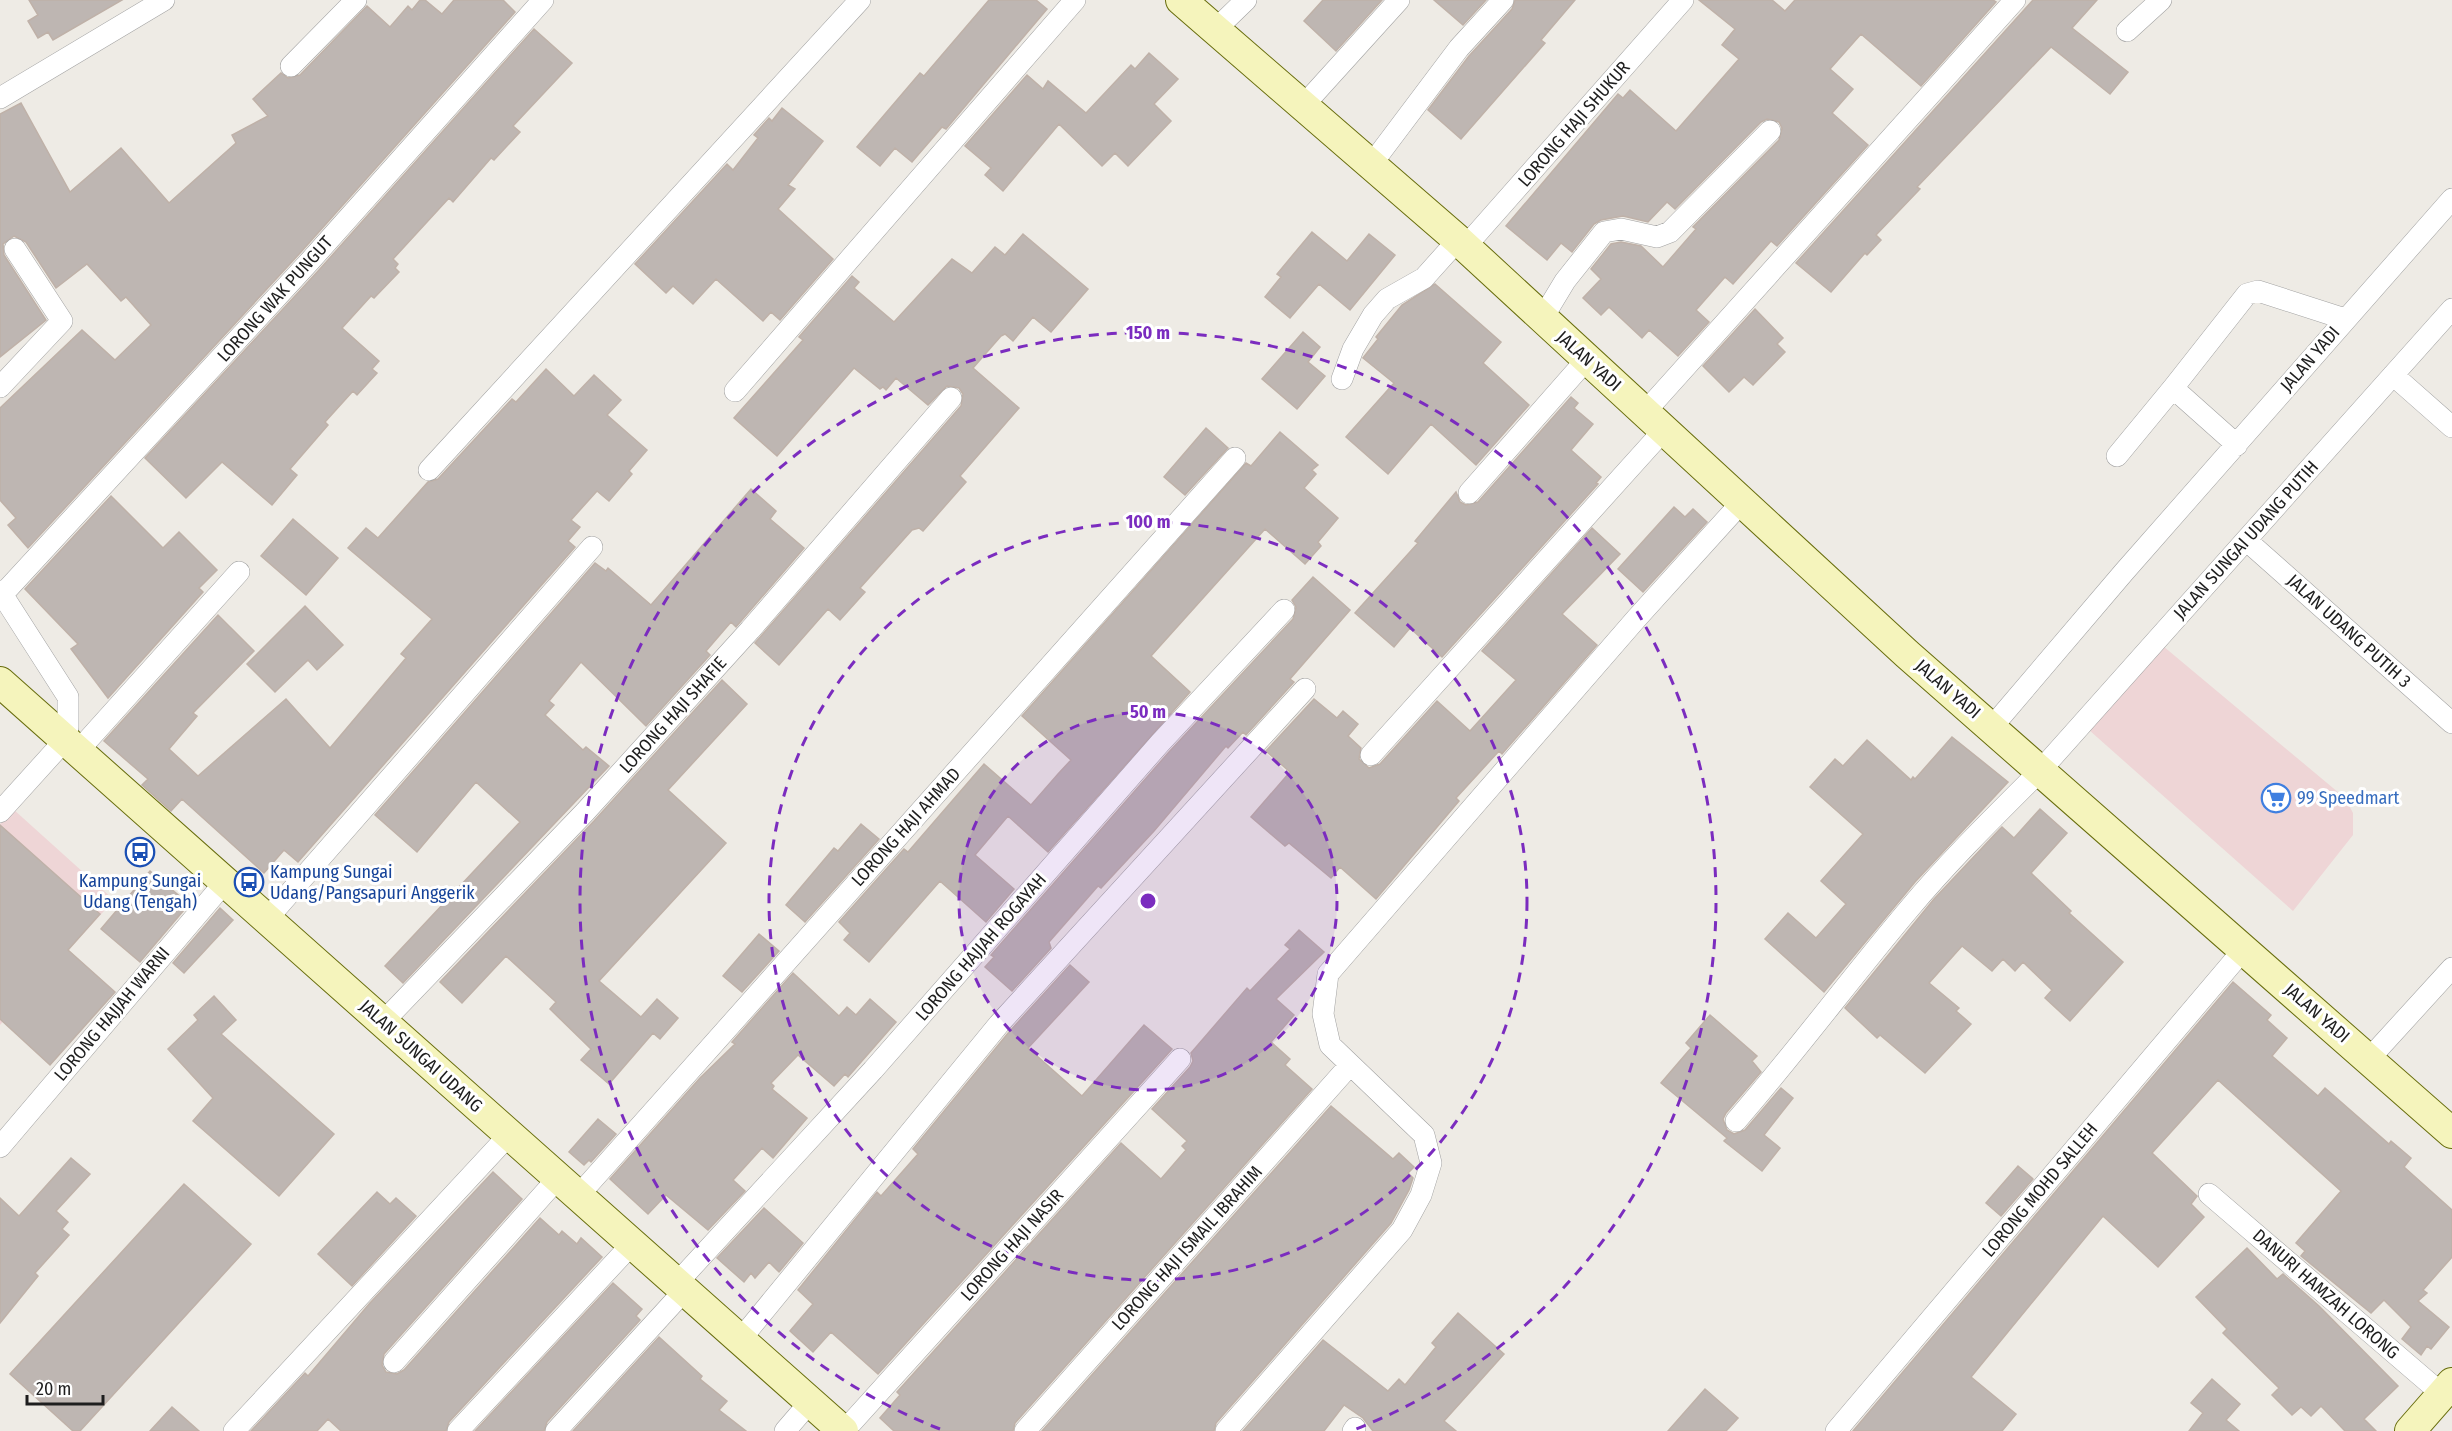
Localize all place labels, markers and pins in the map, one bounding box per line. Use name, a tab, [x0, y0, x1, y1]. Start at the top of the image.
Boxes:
supermarket icon: 99 Speedmart	[2260, 782, 2292, 814]
place label: 99 Speedmart	[2297, 787, 2400, 809]
bus stop icon: Kampung Sungai Udang (Tengah)	[124, 836, 156, 868]
place label: Kampung Sungai Udang/Pangsapuri Anggerik	[270, 861, 475, 904]
bus stop icon: Kampung Sungai Udang/Pangsapuri Anggerik	[233, 866, 265, 898]
place label: Kampung Sungai Udang (Tengah)	[79, 870, 201, 913]
centre of rings	[1138, 891, 1158, 911]

